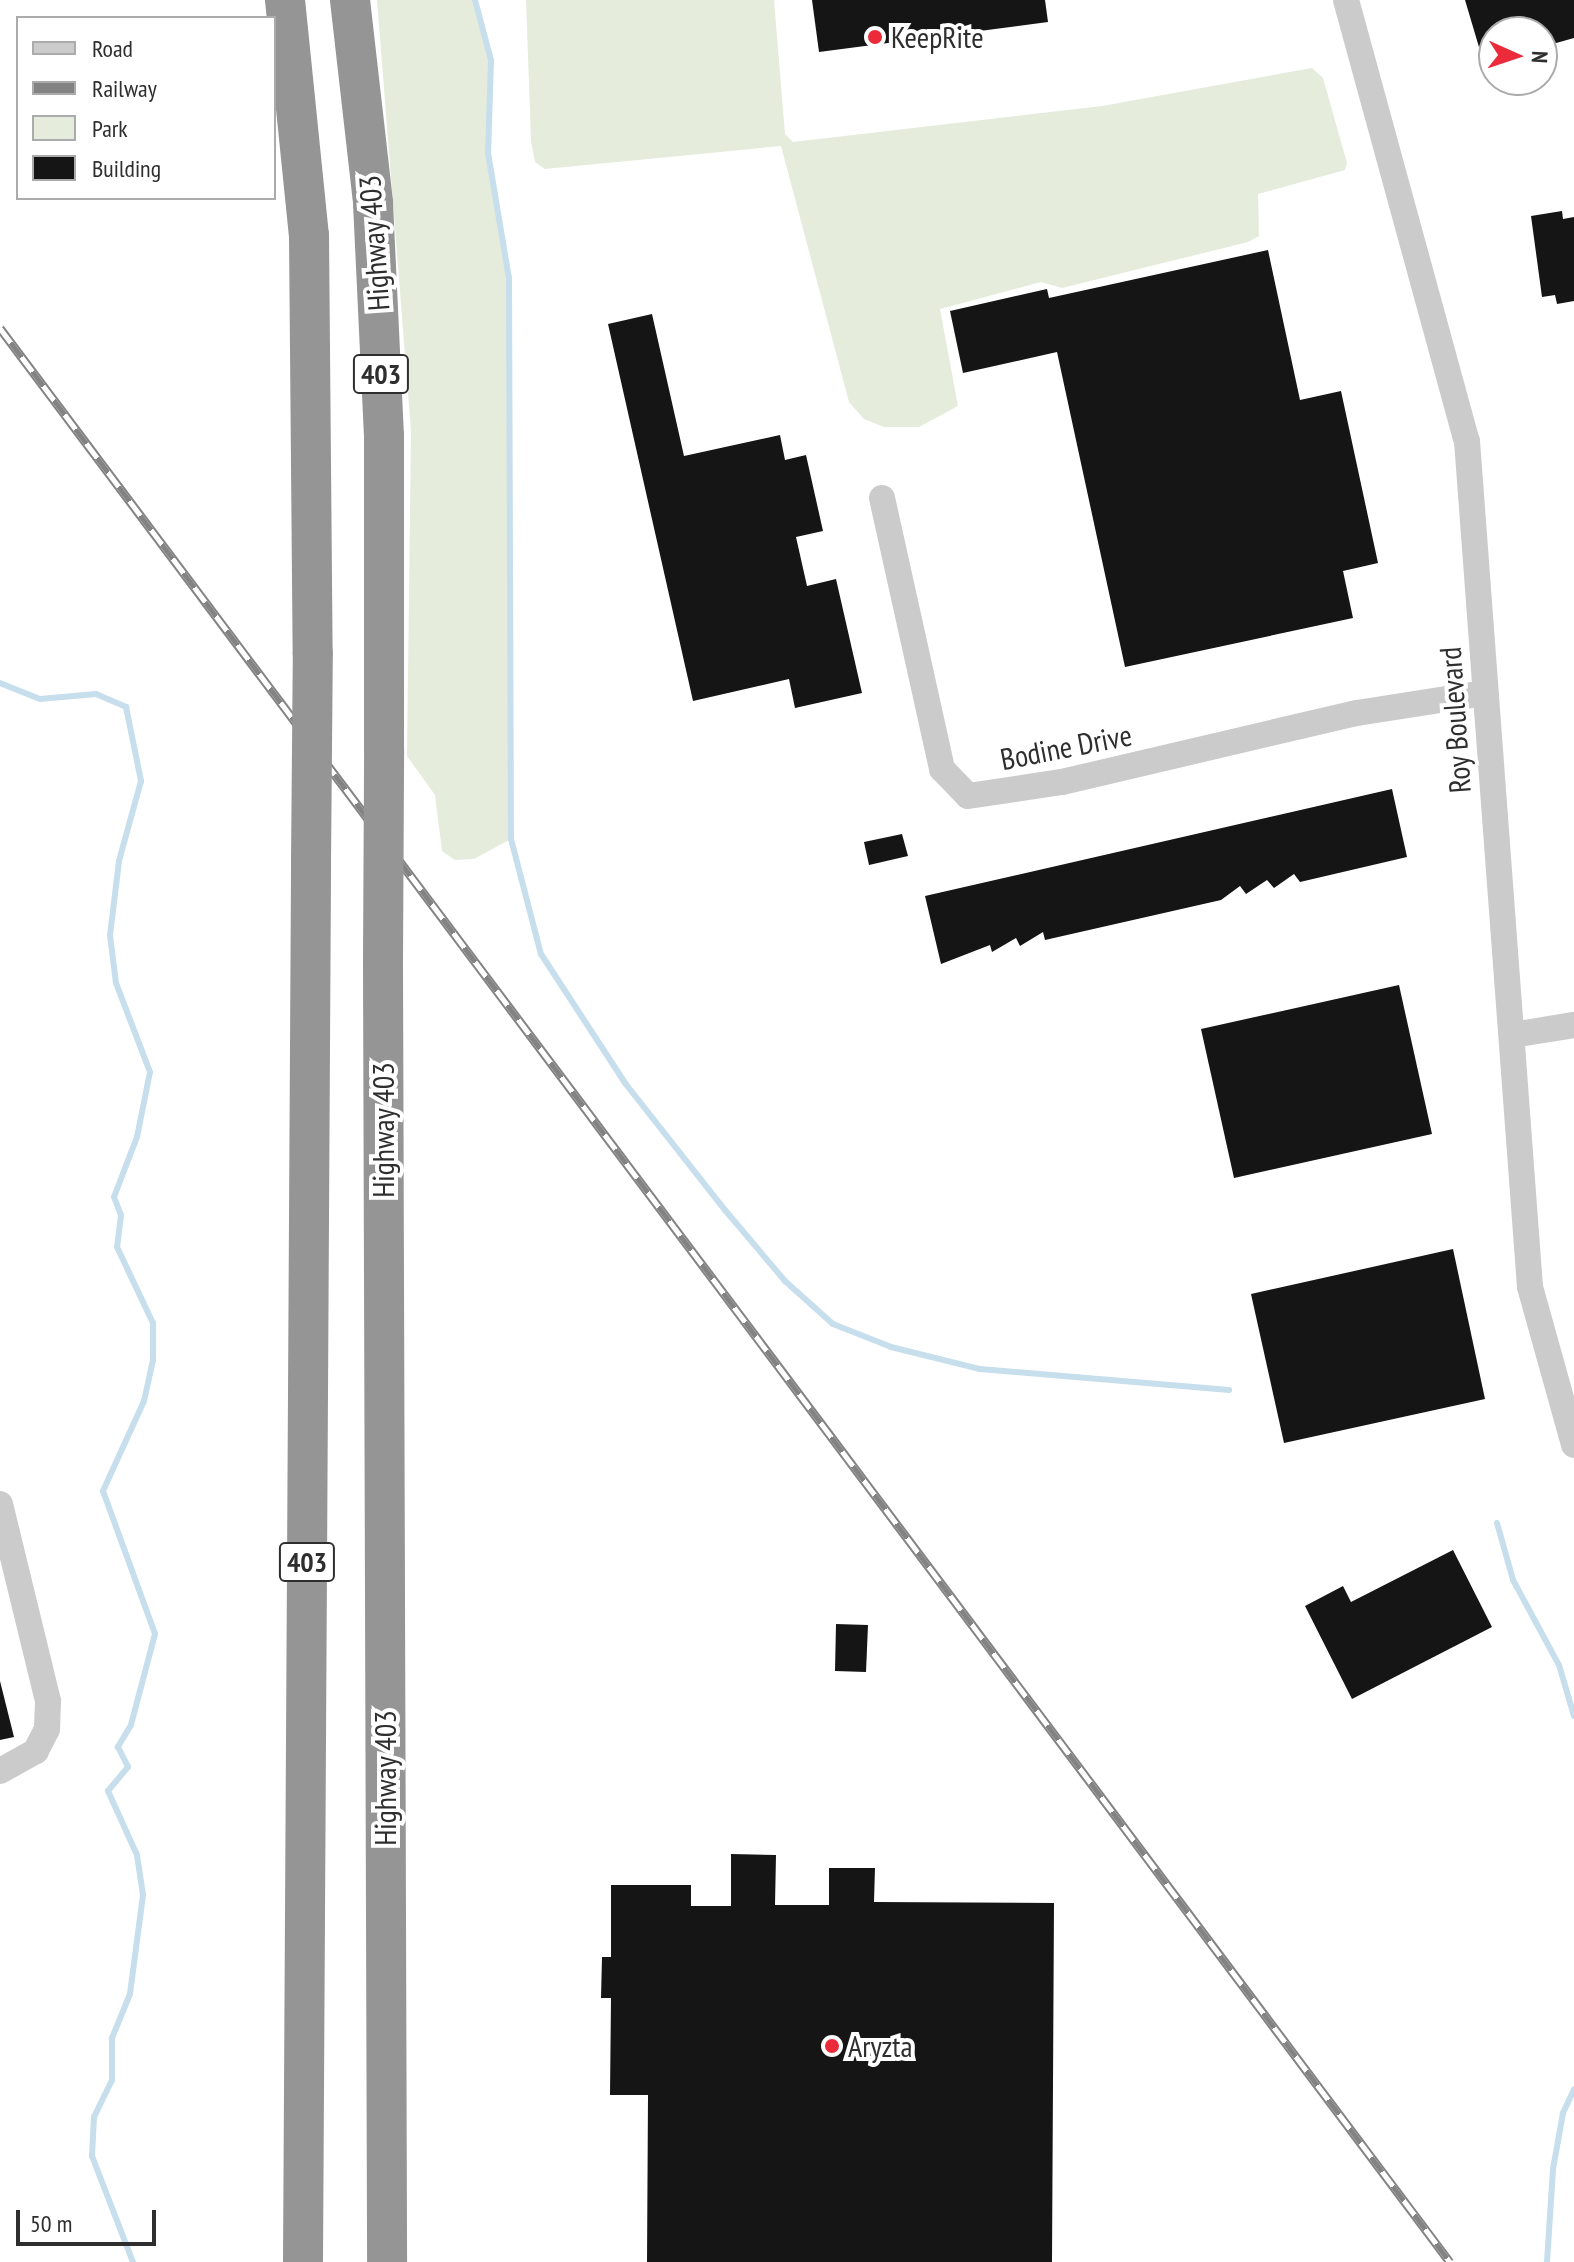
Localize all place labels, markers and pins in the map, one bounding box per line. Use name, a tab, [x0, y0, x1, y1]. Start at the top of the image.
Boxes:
place label: KeepRite	[891, 19, 984, 55]
marker: KeepRite	[866, 28, 884, 46]
place label: Aryzta	[848, 2028, 913, 2064]
marker: Aryzta	[823, 2037, 841, 2055]

